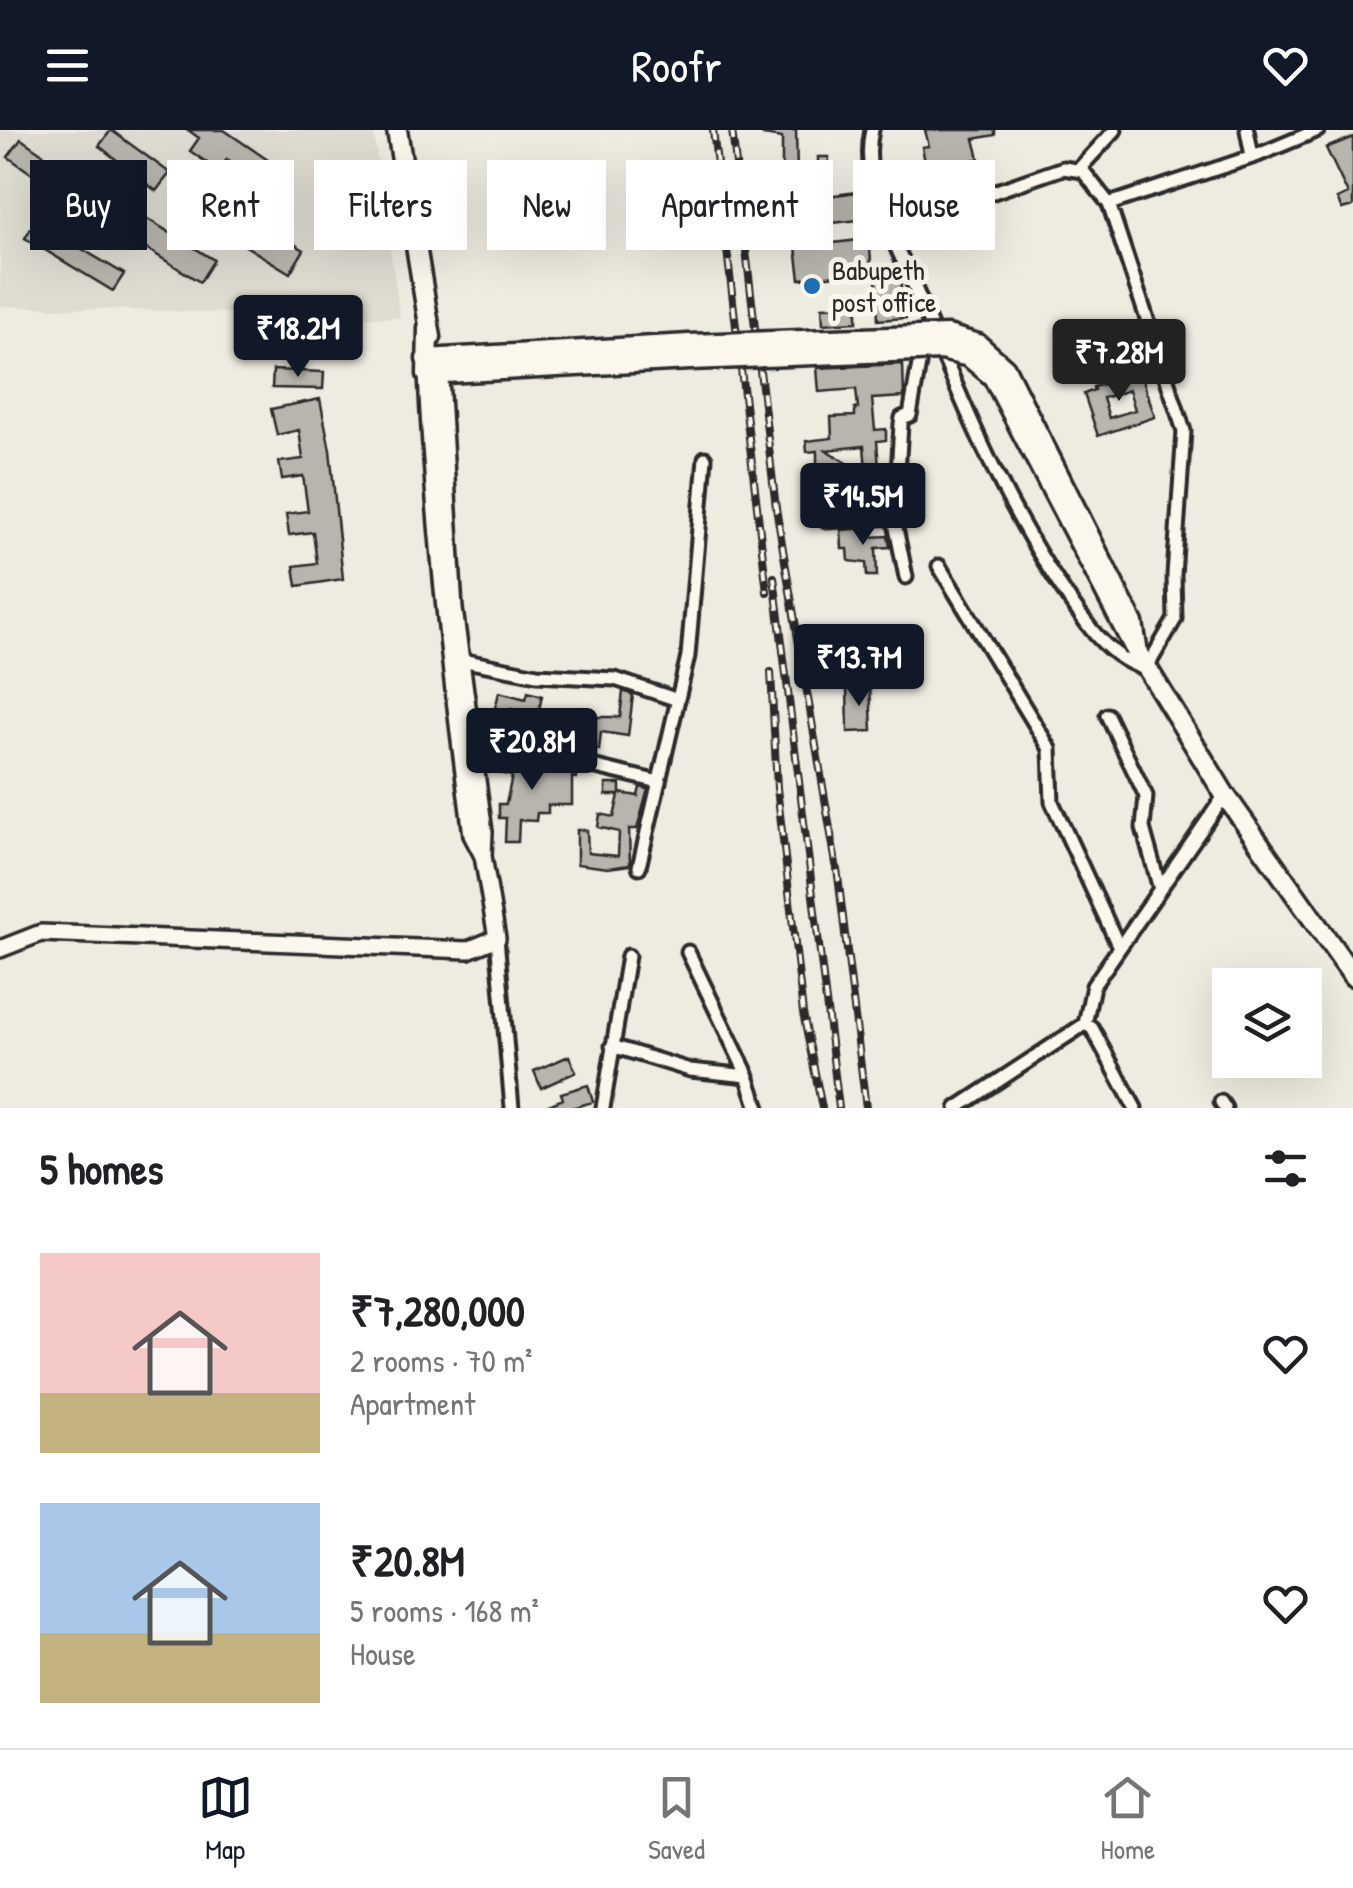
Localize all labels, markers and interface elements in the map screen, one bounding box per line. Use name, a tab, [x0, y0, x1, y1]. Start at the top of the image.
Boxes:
text: Roofr	[631, 35, 722, 96]
icon: menu	[40, 38, 95, 93]
icon: heart	[1258, 38, 1313, 93]
chip: Buy	[30, 160, 147, 250]
chip: Rent	[167, 160, 294, 250]
chip: Filters	[314, 160, 467, 250]
chip: New	[487, 160, 606, 250]
chip: Apartment	[626, 160, 833, 250]
chip: House	[853, 160, 995, 250]
place label: Babupeth post office	[832, 251, 936, 321]
marker: Babupeth post office	[801, 275, 823, 297]
pin: ₹18.2M	[217, 295, 379, 380]
text: ₹18.2M	[256, 306, 340, 349]
pin: ₹7.28M	[1038, 319, 1200, 404]
text: ₹7.28M	[1075, 330, 1163, 373]
pin: ₹14.5M	[782, 463, 944, 548]
text: ₹14.5M	[822, 474, 904, 517]
pin: ₹13.7M	[778, 624, 940, 709]
text: ₹13.7M	[816, 635, 902, 678]
pin: ₹20.8M	[451, 708, 613, 793]
text: ₹20.8M	[488, 719, 576, 762]
map controls	[1212, 968, 1322, 1078]
button: layers	[1212, 968, 1322, 1078]
text: 5 homes	[40, 1140, 163, 1197]
icon: filters	[1258, 1141, 1313, 1196]
text: ₹7,280,000	[350, 1282, 525, 1339]
icon: home	[120, 1293, 240, 1413]
icon: heart	[1258, 1326, 1313, 1381]
text: 2 rooms · 70 m²	[350, 1339, 532, 1382]
text: Apartment	[350, 1382, 475, 1425]
text: ₹20.8M	[350, 1532, 465, 1589]
icon: home	[120, 1543, 240, 1663]
icon: heart	[1258, 1576, 1313, 1631]
text: 5 rooms · 168 m²	[350, 1589, 539, 1632]
text: House	[350, 1632, 416, 1675]
tab: Map	[198, 1770, 253, 1868]
tab: Saved	[648, 1770, 705, 1868]
tab: Home	[1100, 1770, 1155, 1868]

